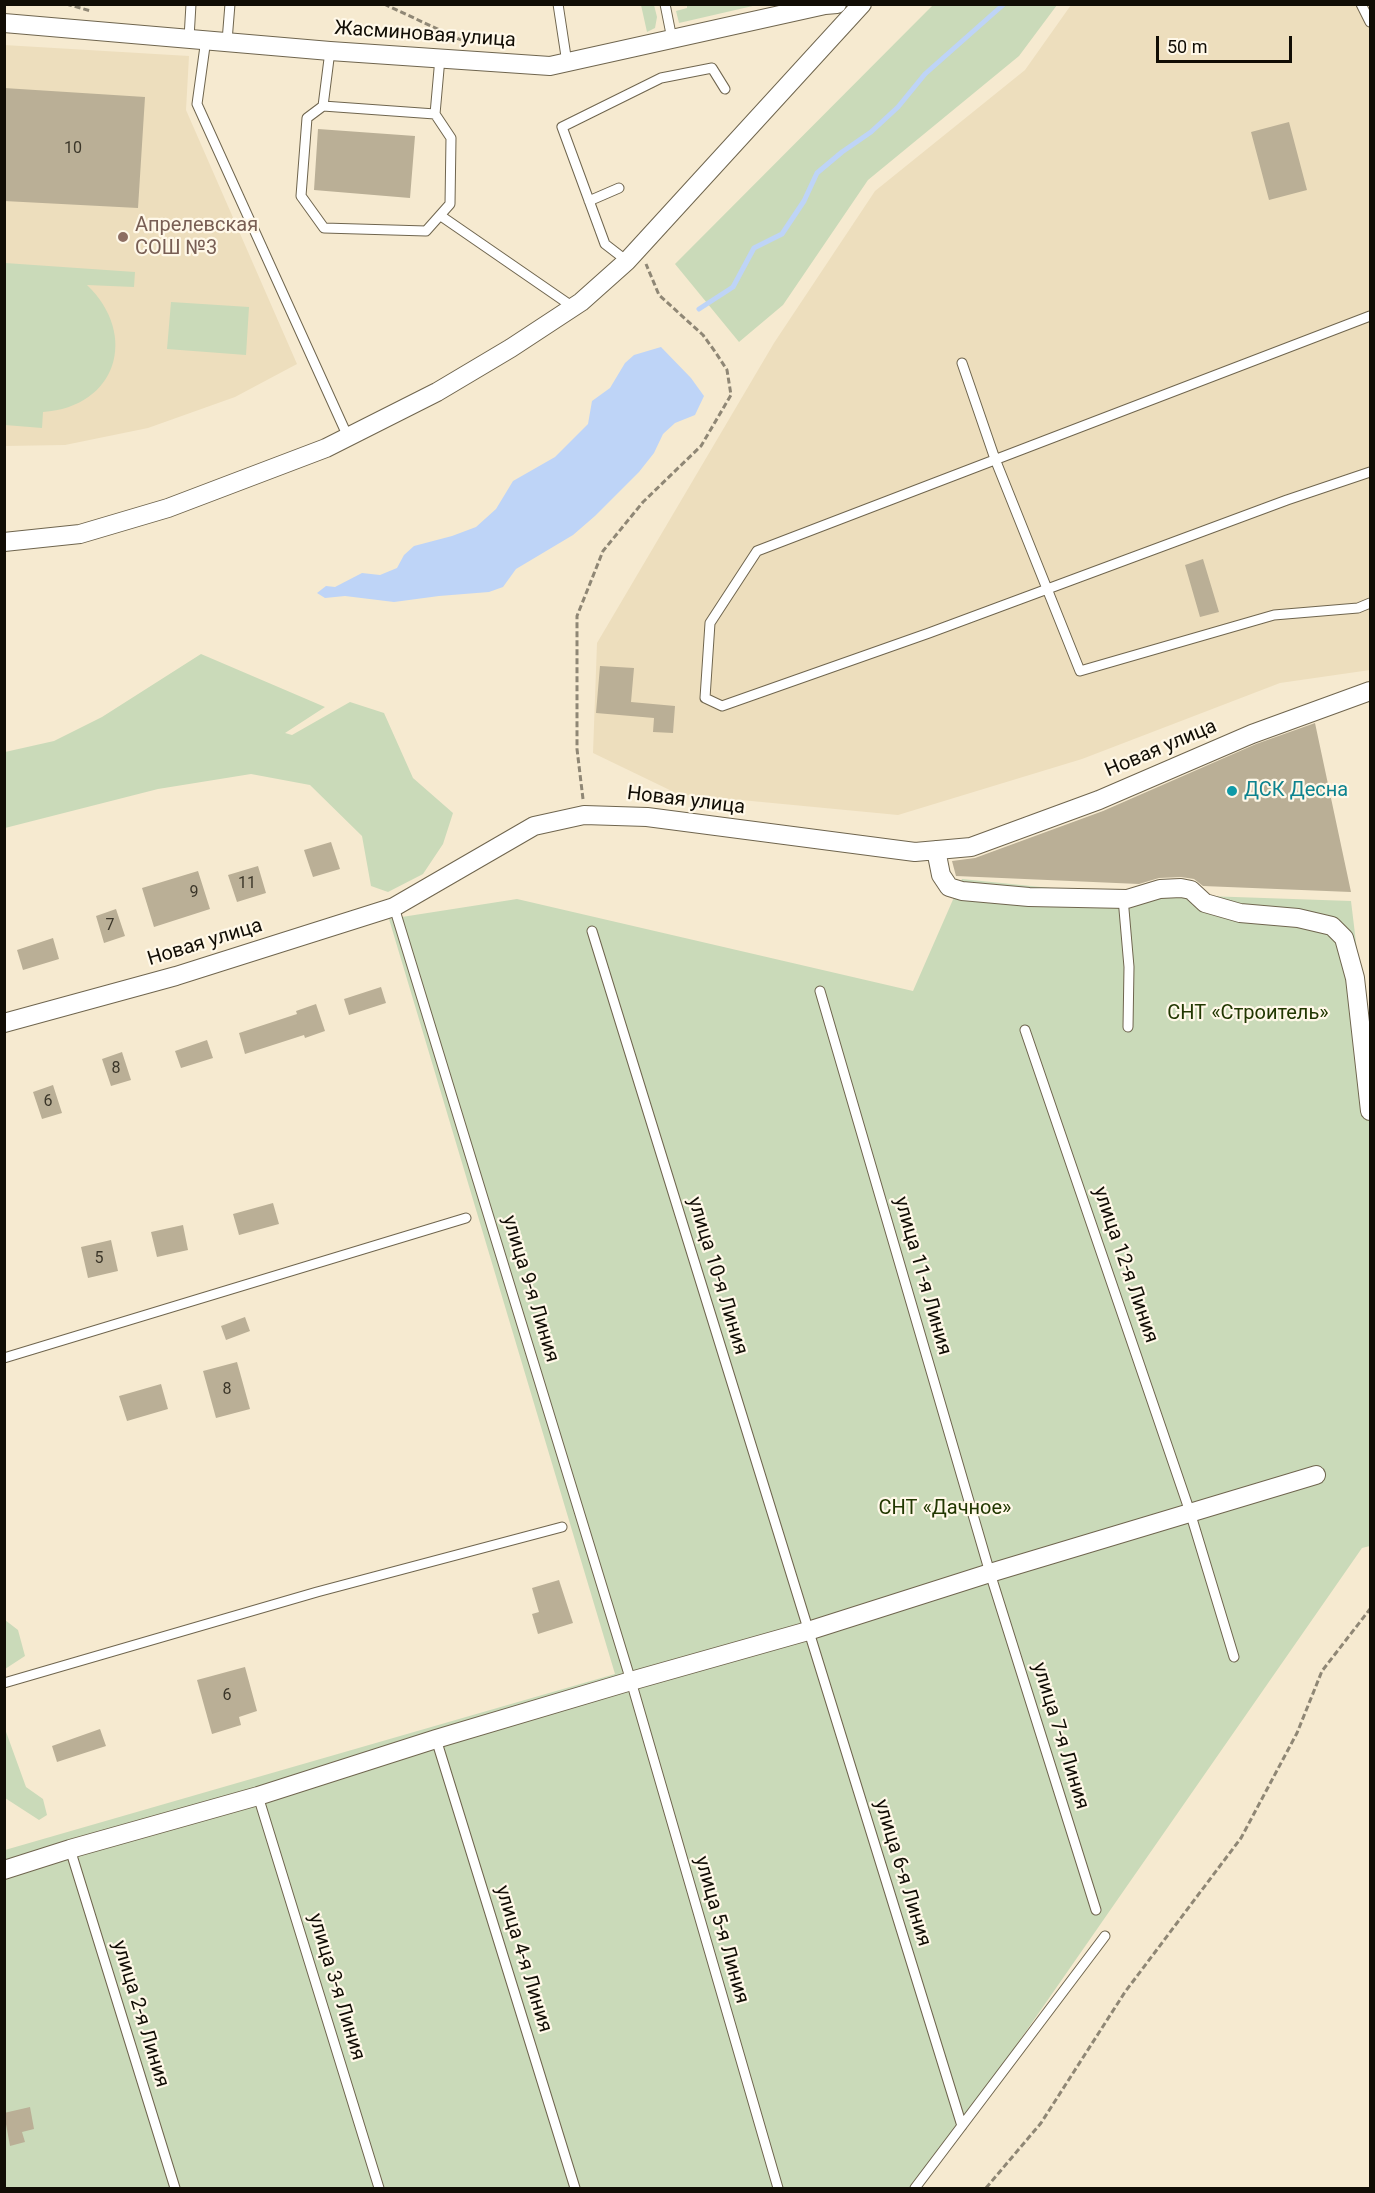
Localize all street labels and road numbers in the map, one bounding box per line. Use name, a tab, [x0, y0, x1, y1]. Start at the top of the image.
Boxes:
street label: Жасминовая улица	[333, 17, 517, 53]
street label: Новая улица	[1102, 715, 1220, 783]
street label: Новая улица	[626, 782, 746, 820]
street label: Новая улица	[145, 914, 265, 972]
street label: улица 12-я Линия	[1087, 1184, 1163, 1346]
street label: улица 10-я Линия	[682, 1194, 752, 1358]
street label: улица 11-я Линия	[888, 1194, 956, 1358]
street label: улица 9-я Линия	[496, 1213, 564, 1365]
street label: улица 7-я Линия	[1026, 1660, 1094, 1812]
street label: улица 6-я Линия	[868, 1797, 936, 1949]
street label: улица 5-я Линия	[688, 1853, 754, 2007]
street label: улица 4-я Линия	[489, 1883, 557, 2035]
street label: улица 3-я Линия	[302, 1911, 370, 2063]
street label: улица 2-я Линия	[106, 1938, 174, 2090]

